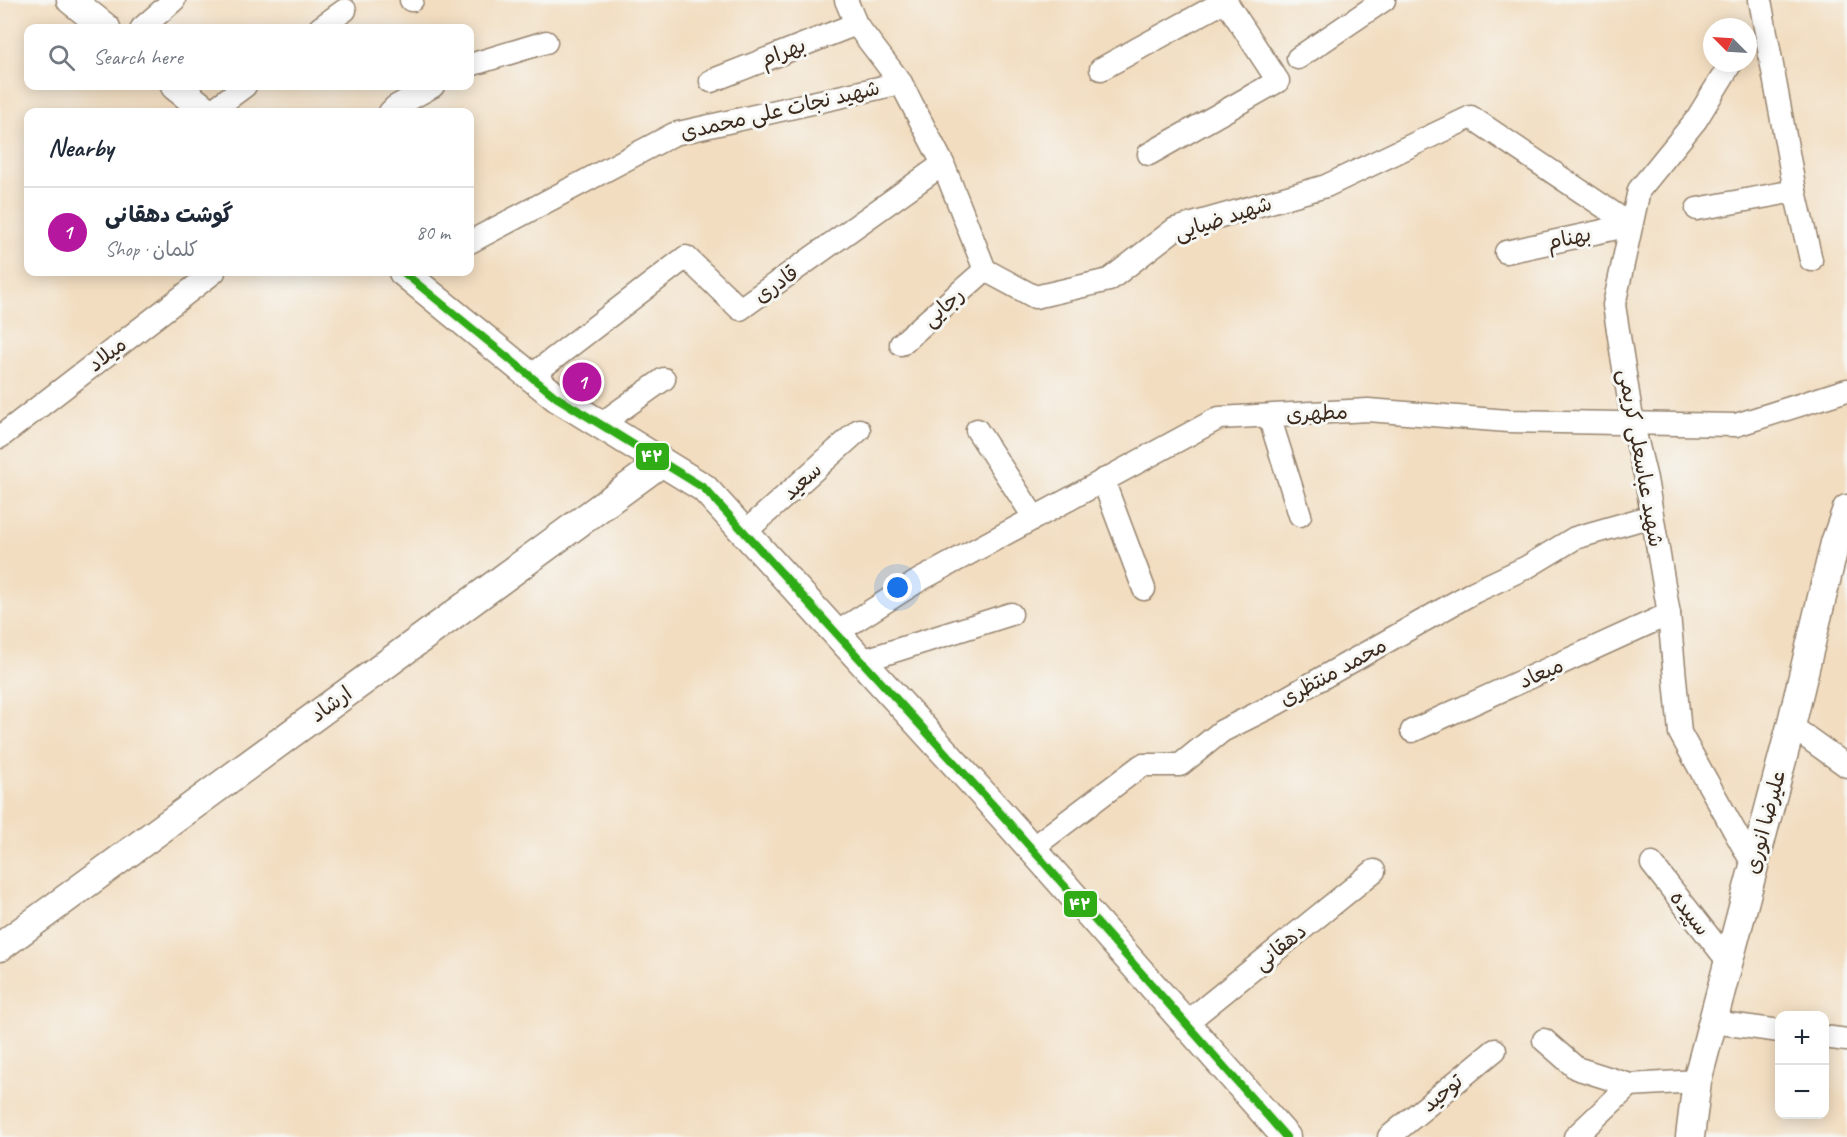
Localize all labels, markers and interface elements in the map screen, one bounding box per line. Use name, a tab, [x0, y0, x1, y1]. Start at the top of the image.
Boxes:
north arrow	[1703, 18, 1757, 72]
search box	[24, 24, 474, 90]
street label: بهرام	[757, 32, 810, 75]
icon: search	[45, 41, 78, 74]
text: Search here	[93, 43, 183, 71]
street label: شهید نجات علی محمدی	[678, 74, 882, 147]
text: Nearby	[48, 131, 113, 164]
street label: شهید ضیایی	[1171, 190, 1275, 247]
text: گوشت دهقانی	[105, 201, 233, 229]
text: 1	[63, 220, 72, 245]
text: 80 m	[416, 220, 450, 245]
street label: بهنام	[1545, 221, 1594, 258]
text: Shop · کلمان	[105, 237, 198, 262]
street label: قادری	[749, 259, 803, 309]
street label: رجایی	[917, 281, 970, 333]
street label: میلاد	[83, 331, 131, 377]
pin: 1	[562, 360, 602, 404]
street label: شهید عباسعلی کریمی	[1612, 367, 1669, 549]
street label: مطهری	[1286, 398, 1348, 428]
line badge: ۴۲	[635, 442, 670, 471]
text: ۴۲	[641, 447, 663, 467]
street label: سعید	[777, 456, 827, 506]
your location	[883, 573, 912, 602]
street label: محمد منتظری	[1275, 632, 1391, 712]
street label: میعاد	[1515, 652, 1567, 694]
street label: ارشاد	[305, 680, 357, 728]
street label: علیرضا انوری	[1739, 767, 1791, 877]
street label: سپیده	[1664, 885, 1716, 941]
line badge: ۴۲	[1063, 890, 1098, 918]
text: ۴۲	[1069, 895, 1091, 915]
street label: دهقانی	[1248, 918, 1312, 977]
map controls	[1775, 1011, 1829, 1119]
button: +	[1775, 1011, 1829, 1065]
button: −	[1775, 1065, 1829, 1119]
street label: توحید	[1416, 1068, 1469, 1118]

